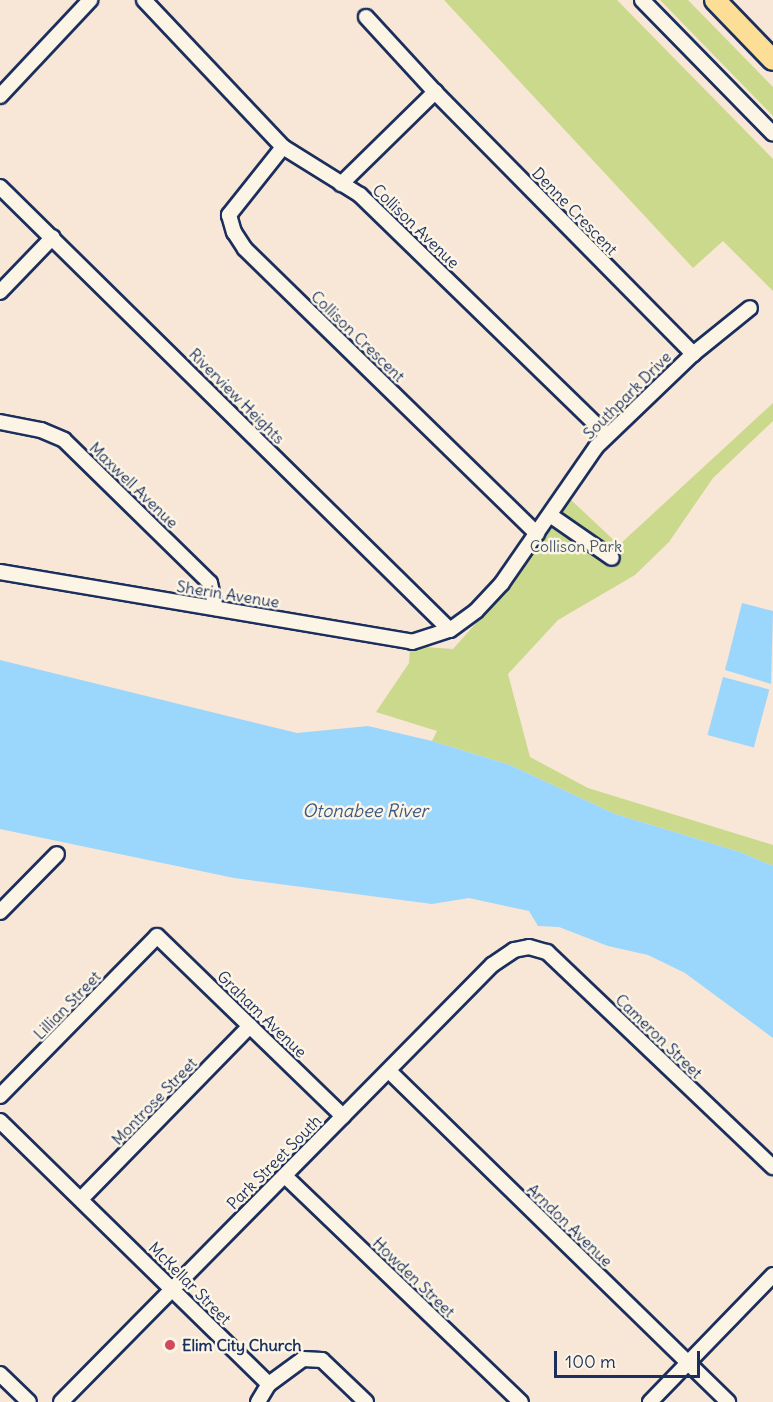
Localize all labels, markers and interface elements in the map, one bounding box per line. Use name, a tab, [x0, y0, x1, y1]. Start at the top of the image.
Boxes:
street label: Denne Crescent	[528, 163, 622, 259]
street label: Collison Avenue	[369, 180, 463, 272]
street label: Collison Crescent	[307, 286, 409, 386]
street label: Riverview Heights	[185, 344, 289, 448]
street label: Southpark Drive	[579, 347, 675, 443]
street label: Maxwell Avenue	[86, 438, 182, 532]
park label: Collison Park	[530, 536, 622, 556]
street label: Sherin Avenue	[175, 576, 281, 612]
water label: Otonabee River	[302, 800, 428, 822]
street label: Graham Avenue	[213, 966, 311, 1062]
street label: Lillian Street	[30, 967, 104, 1043]
street label: Cameron Street	[612, 990, 706, 1082]
street label: Montrose Street	[107, 1053, 201, 1149]
street label: Park Street South	[223, 1111, 325, 1213]
street label: Arndon Avenue	[523, 1179, 617, 1271]
street label: Howden Street	[369, 1233, 459, 1321]
street label: McKellar Street	[145, 1238, 235, 1328]
place label: Elim City Church	[182, 1335, 302, 1355]
marker: Elim City Church	[163, 1338, 177, 1352]
scale bar	[557, 1339, 702, 1377]
text: 100 m	[565, 1350, 616, 1373]

